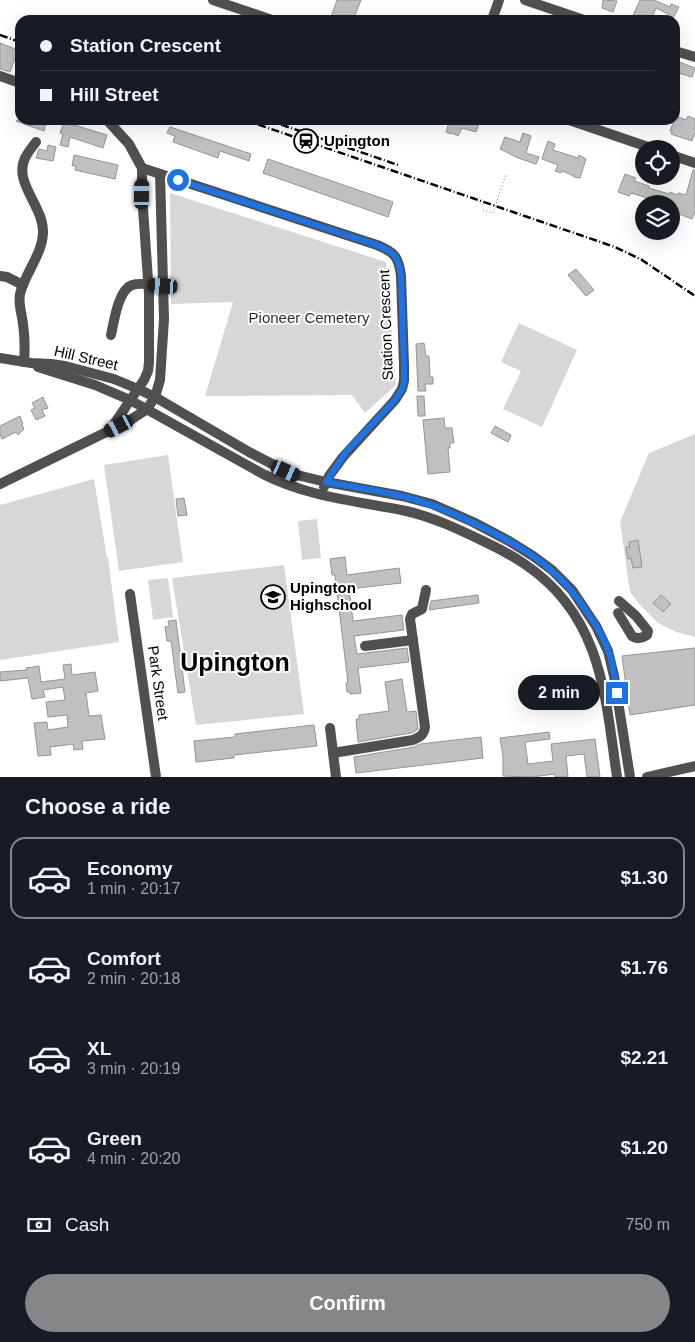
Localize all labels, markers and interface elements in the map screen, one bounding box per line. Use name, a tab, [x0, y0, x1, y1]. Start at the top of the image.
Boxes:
text: Station Crescent	[70, 35, 221, 56]
text: Hill Street	[70, 84, 159, 105]
station icon: Upington	[293, 128, 319, 154]
place label: Upington	[324, 132, 390, 149]
map controls	[635, 140, 680, 240]
button: locate	[635, 140, 680, 185]
route start	[167, 169, 189, 191]
car	[134, 179, 149, 209]
button: layers	[635, 195, 680, 240]
street label: Station Crescent	[375, 268, 396, 381]
car	[147, 278, 178, 294]
park label: Pioneer Cemetery	[249, 309, 370, 326]
street label: Hill Street	[53, 342, 121, 373]
car	[102, 413, 135, 439]
car	[269, 458, 302, 484]
place label: Upington Highschool	[290, 579, 372, 613]
school or university icon: Upington Highschool	[260, 584, 286, 610]
street label: Park Street	[145, 645, 172, 722]
district label: Upington	[180, 648, 290, 676]
callout: 2 min	[517, 676, 600, 710]
route end	[606, 682, 628, 704]
text: 2 min	[538, 684, 580, 701]
text: Choose a ride	[25, 794, 170, 819]
icon: car	[27, 856, 72, 901]
text: Economy	[87, 858, 173, 879]
text: $1.30	[620, 867, 668, 888]
text: 1 min · 20:17	[87, 880, 180, 897]
icon: car	[27, 946, 72, 991]
text: Comfort	[87, 948, 161, 969]
text: $1.76	[620, 957, 668, 978]
text: 2 min · 20:18	[87, 970, 180, 987]
icon: car	[27, 1036, 72, 1081]
text: XL	[87, 1038, 111, 1059]
text: $2.21	[620, 1047, 668, 1068]
text: 3 min · 20:19	[87, 1060, 180, 1077]
icon: car	[27, 1126, 72, 1171]
text: Green	[87, 1128, 142, 1149]
text: $1.20	[620, 1137, 668, 1158]
text: 4 min · 20:20	[87, 1150, 180, 1167]
icon: cash	[25, 1211, 53, 1239]
text: Cash	[65, 1214, 109, 1235]
text: 750 m	[626, 1216, 670, 1233]
button: Confirm	[25, 1274, 670, 1332]

